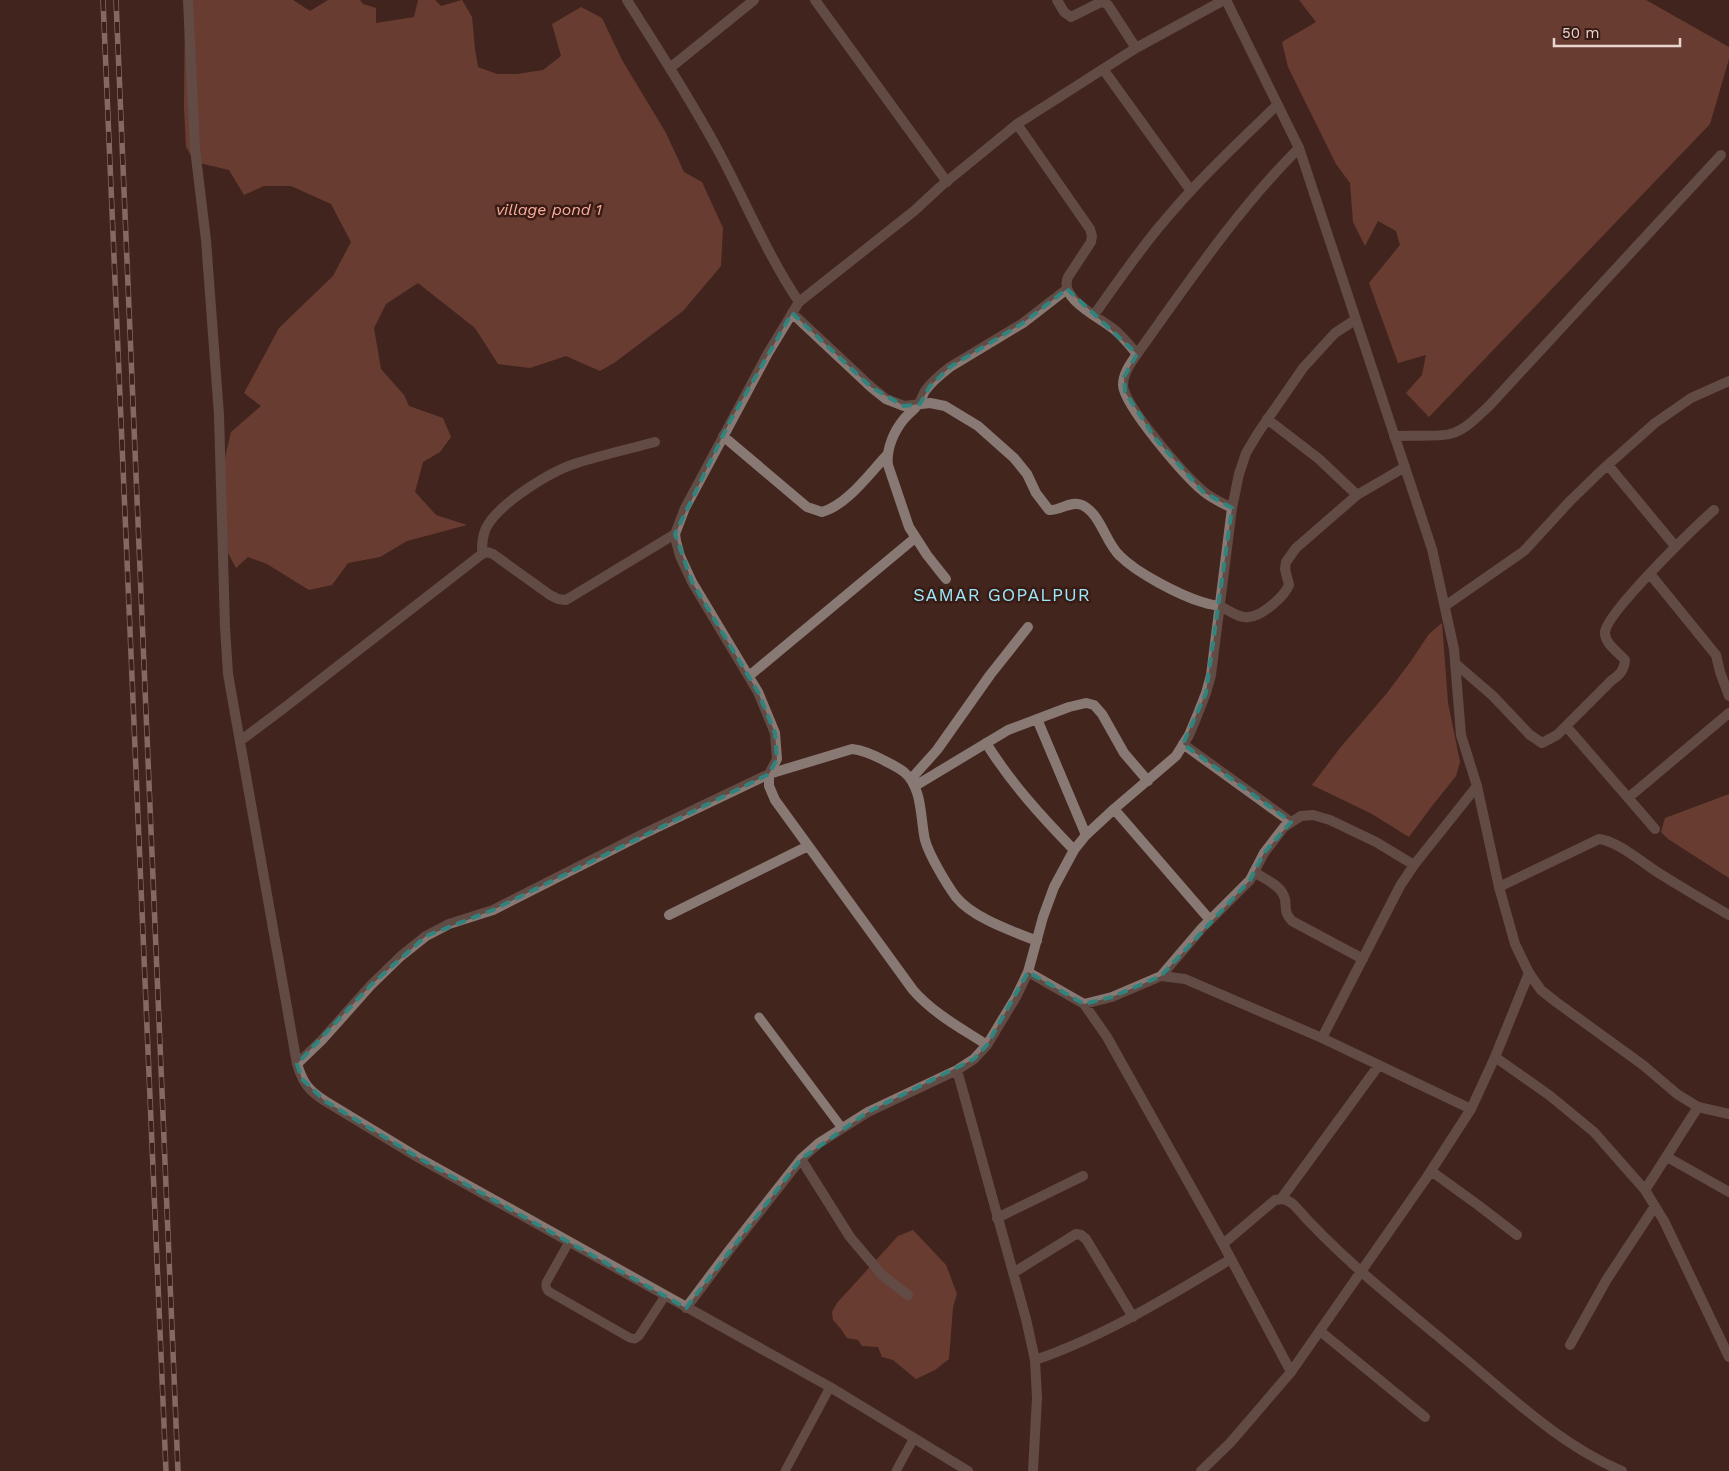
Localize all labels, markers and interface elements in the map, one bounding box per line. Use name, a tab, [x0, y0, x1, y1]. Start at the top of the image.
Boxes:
scale bar	[1554, 15, 1680, 47]
text: 50 m	[1562, 24, 1599, 42]
water label: village pond 1	[496, 200, 602, 219]
district label: SAMAR GOPALPUR	[913, 584, 1091, 605]

